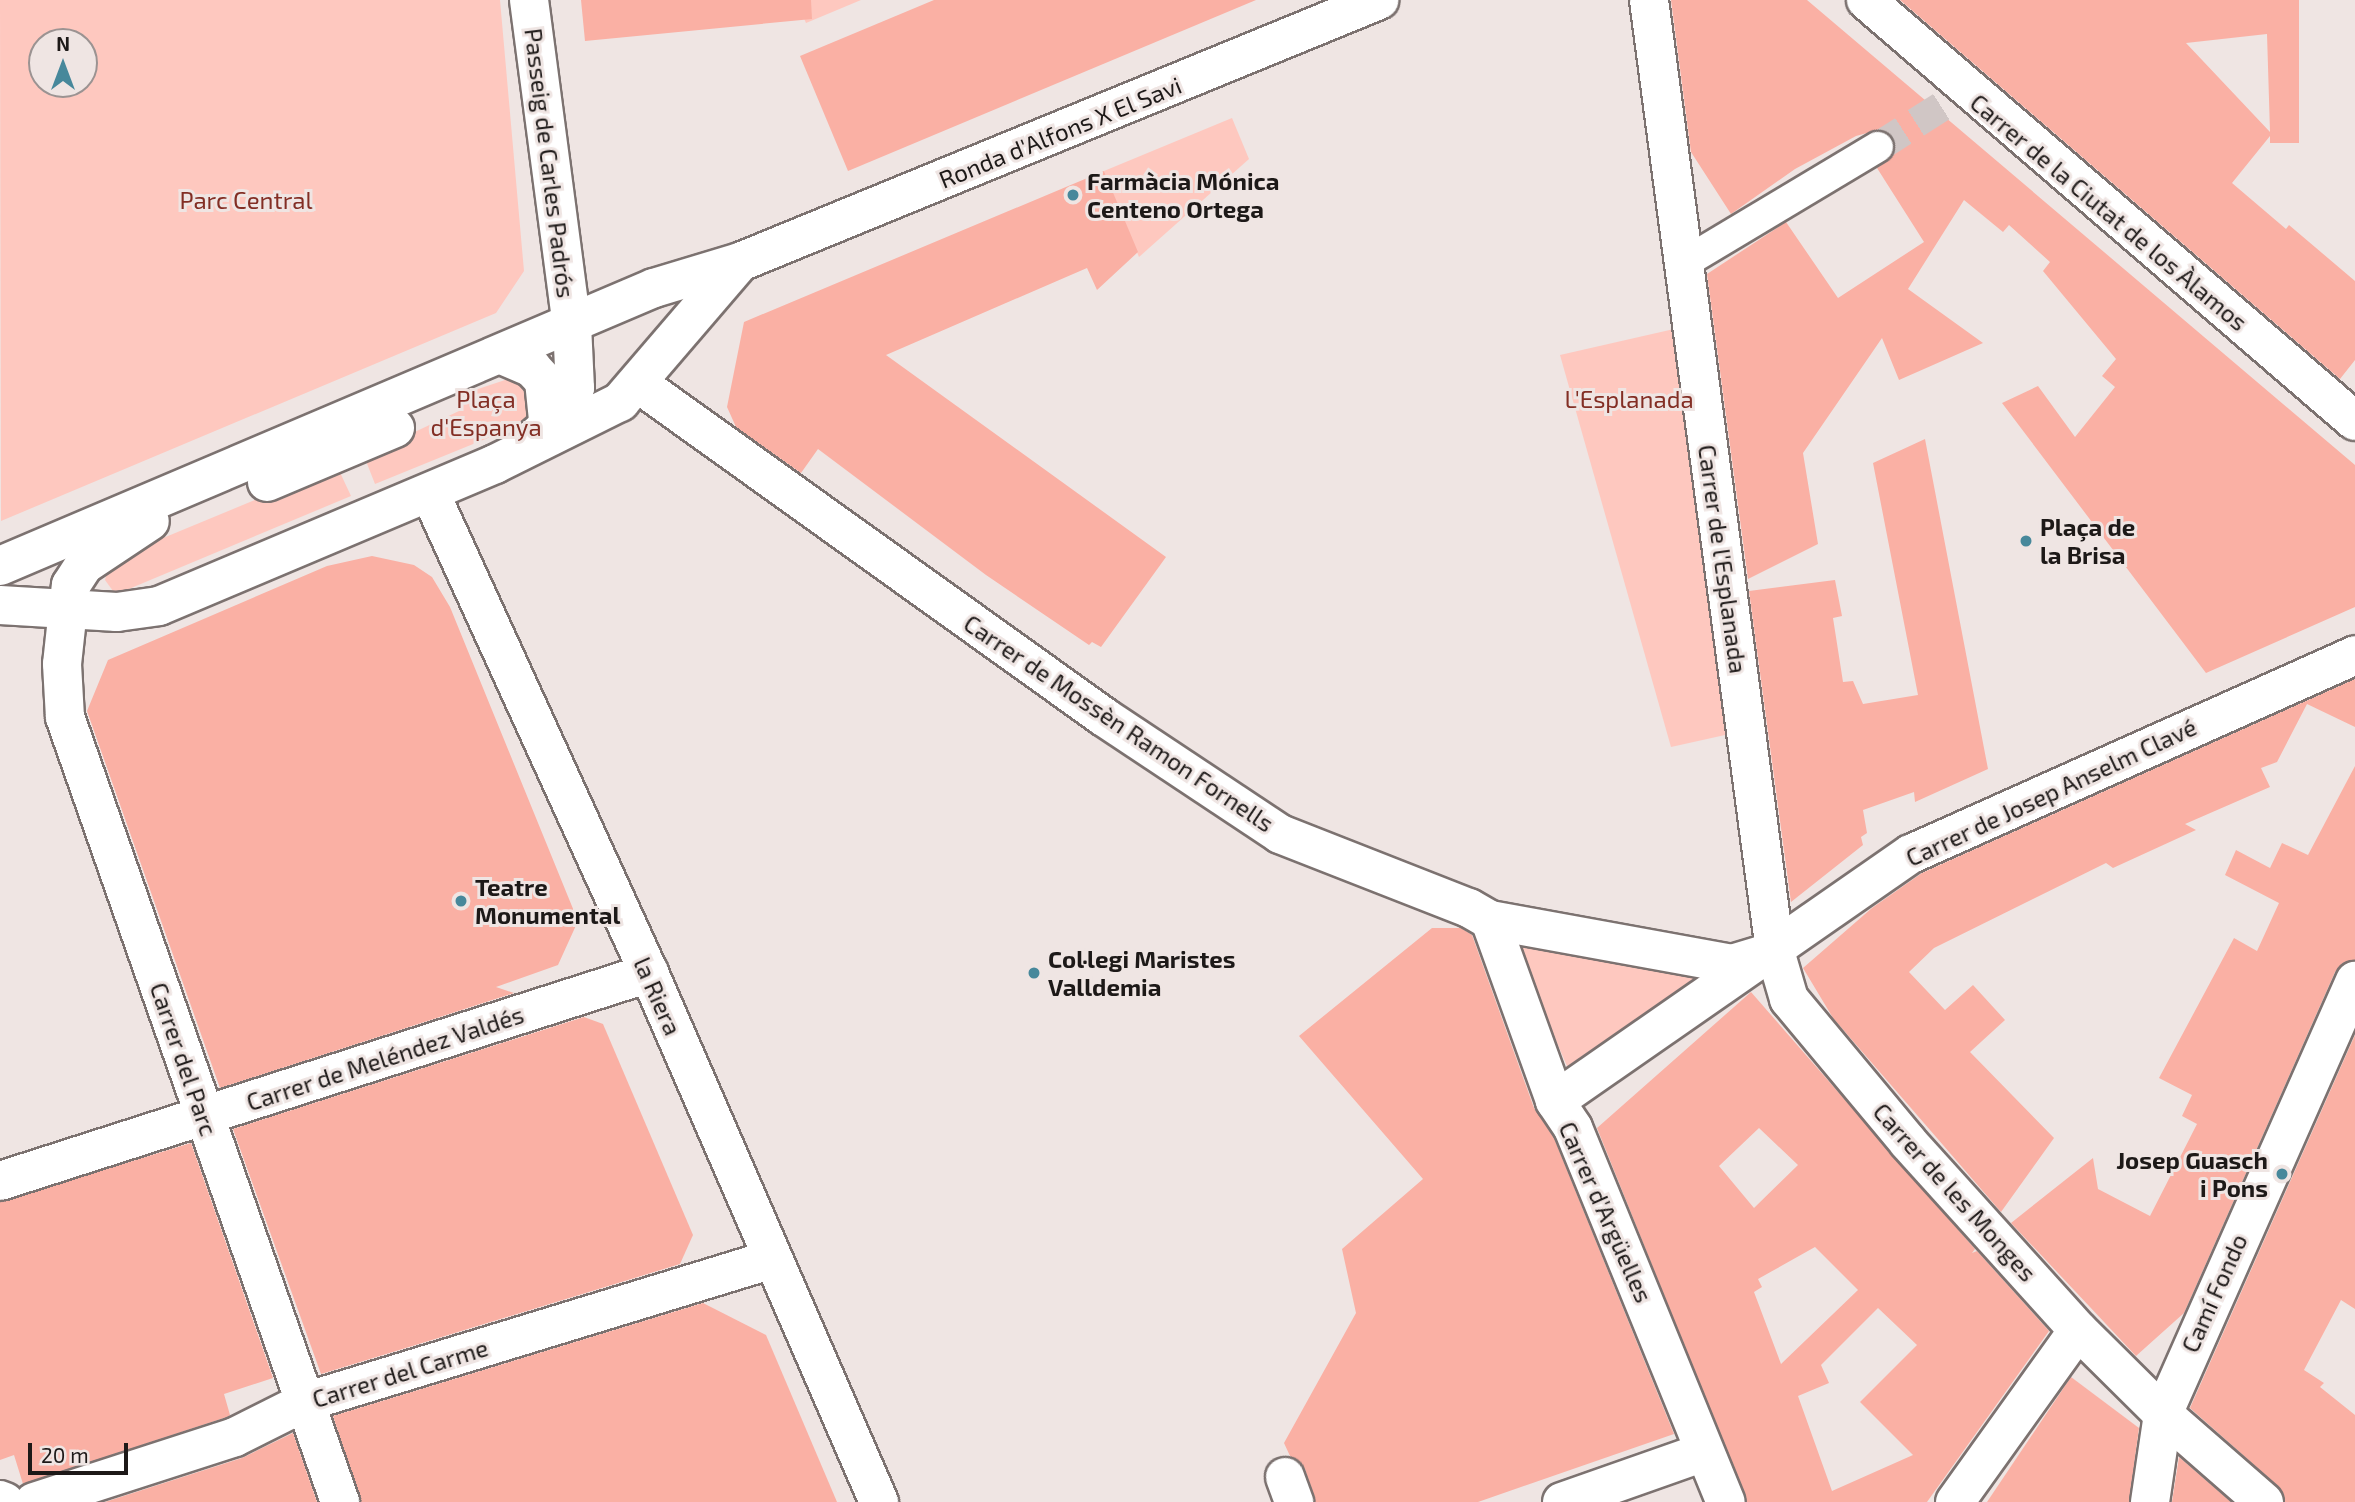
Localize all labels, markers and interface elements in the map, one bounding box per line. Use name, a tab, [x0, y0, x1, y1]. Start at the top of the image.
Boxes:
street label: Passeig de Carles Padrós	[519, 27, 581, 299]
north arrow	[28, 28, 98, 98]
text: N	[56, 32, 70, 55]
street label: Ronda d'Alfons X El Savi	[934, 70, 1186, 194]
street label: Carrer de la Ciutat de los Àlamos	[1964, 87, 2254, 337]
place label: Farmàcia Mónica Centeno Ortega	[1087, 167, 1279, 223]
park label: Parc Central	[179, 186, 313, 214]
marker: Farmàcia Mónica Centeno Ortega	[1065, 187, 1081, 203]
park label: Plaça d'Espanya	[430, 385, 542, 441]
park label: L'Esplanada	[1564, 385, 1694, 413]
street label: Carrer de l'Esplanada	[1693, 443, 1753, 675]
place label: Plaça de la Brisa	[2040, 513, 2135, 569]
marker: Plaça de la Brisa	[2018, 533, 2034, 549]
street label: Carrer de Mossèn Ramon Fornells	[958, 608, 1280, 838]
street label: Carrer de Josep Anselm Clavé	[1900, 712, 2202, 872]
place label: Teatre Monumental	[475, 873, 620, 929]
marker: Teatre Monumental	[453, 893, 469, 909]
place label: Col·legi Maristes Valldemia	[1048, 945, 1236, 1001]
street label: la Riera	[628, 953, 688, 1039]
marker: Col·legi Maristes Valldemia	[1026, 965, 1042, 981]
street label: Carrer del Parc	[144, 978, 224, 1140]
street label: Carrer de Meléndez Valdés	[242, 999, 528, 1117]
street label: Carrer de les Monges	[1867, 1097, 2043, 1287]
street label: Carrer d'Argüelles	[1553, 1117, 1659, 1307]
place label: Josep Guasch i Pons	[2116, 1146, 2268, 1202]
marker: Josep Guasch i Pons	[2274, 1166, 2290, 1182]
street label: Camí Fondo	[2175, 1229, 2253, 1357]
street label: Carrer del Carme	[308, 1332, 492, 1414]
scale bar	[32, 1428, 131, 1472]
text: 20 m	[41, 1442, 89, 1467]

